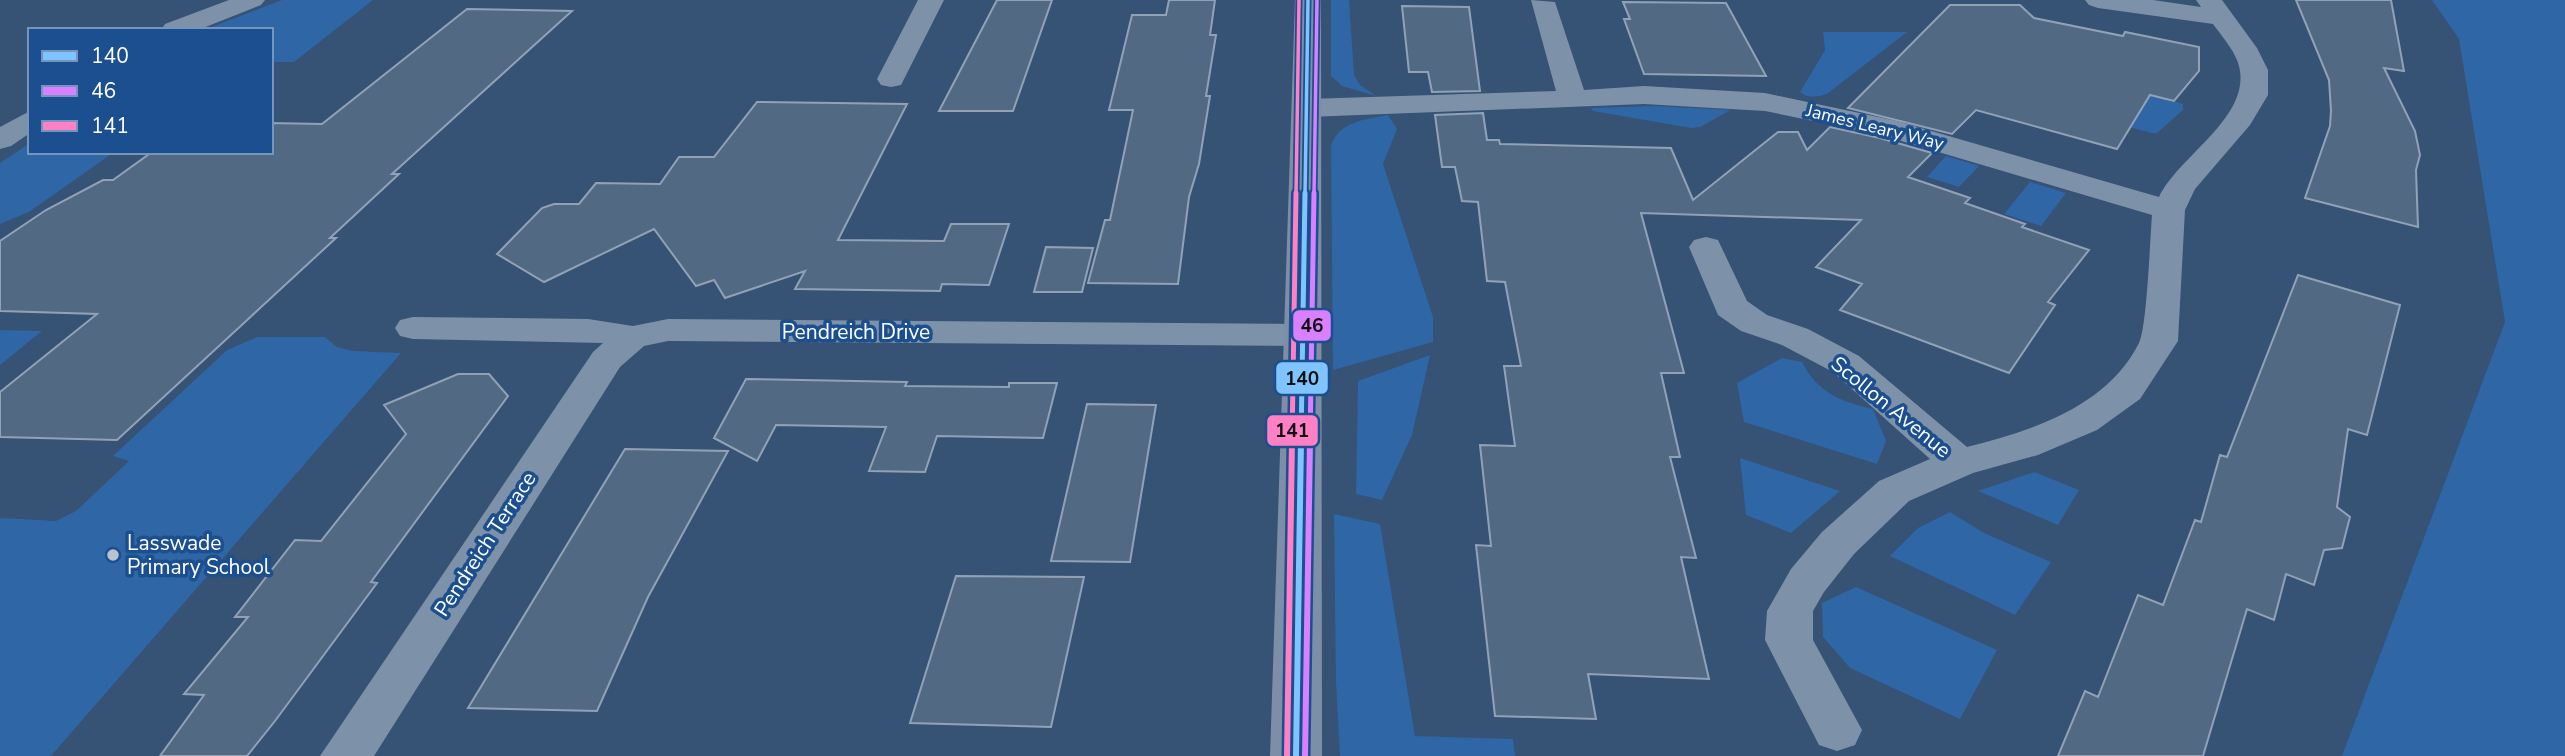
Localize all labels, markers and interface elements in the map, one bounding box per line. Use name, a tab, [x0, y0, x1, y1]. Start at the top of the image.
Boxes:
legend	[28, 28, 273, 154]
text: 140	[91, 42, 129, 70]
text: 46	[91, 77, 116, 105]
street label: James Leary Way	[1803, 98, 1947, 156]
text: 141	[91, 112, 129, 140]
line badge: 46	[1292, 309, 1332, 342]
text: 46	[1301, 313, 1323, 339]
street label: Pendreich Drive	[782, 318, 930, 346]
street label: Scollon Avenue	[1825, 350, 1957, 464]
line badge: 140	[1275, 361, 1329, 395]
text: 140	[1285, 366, 1319, 392]
line badge: 141	[1266, 414, 1319, 447]
text: 141	[1275, 418, 1309, 444]
street label: Pendreich Terrace	[428, 466, 542, 622]
place label: Lasswade Primary School	[127, 529, 271, 581]
marker: Lasswade Primary School	[105, 547, 121, 563]

